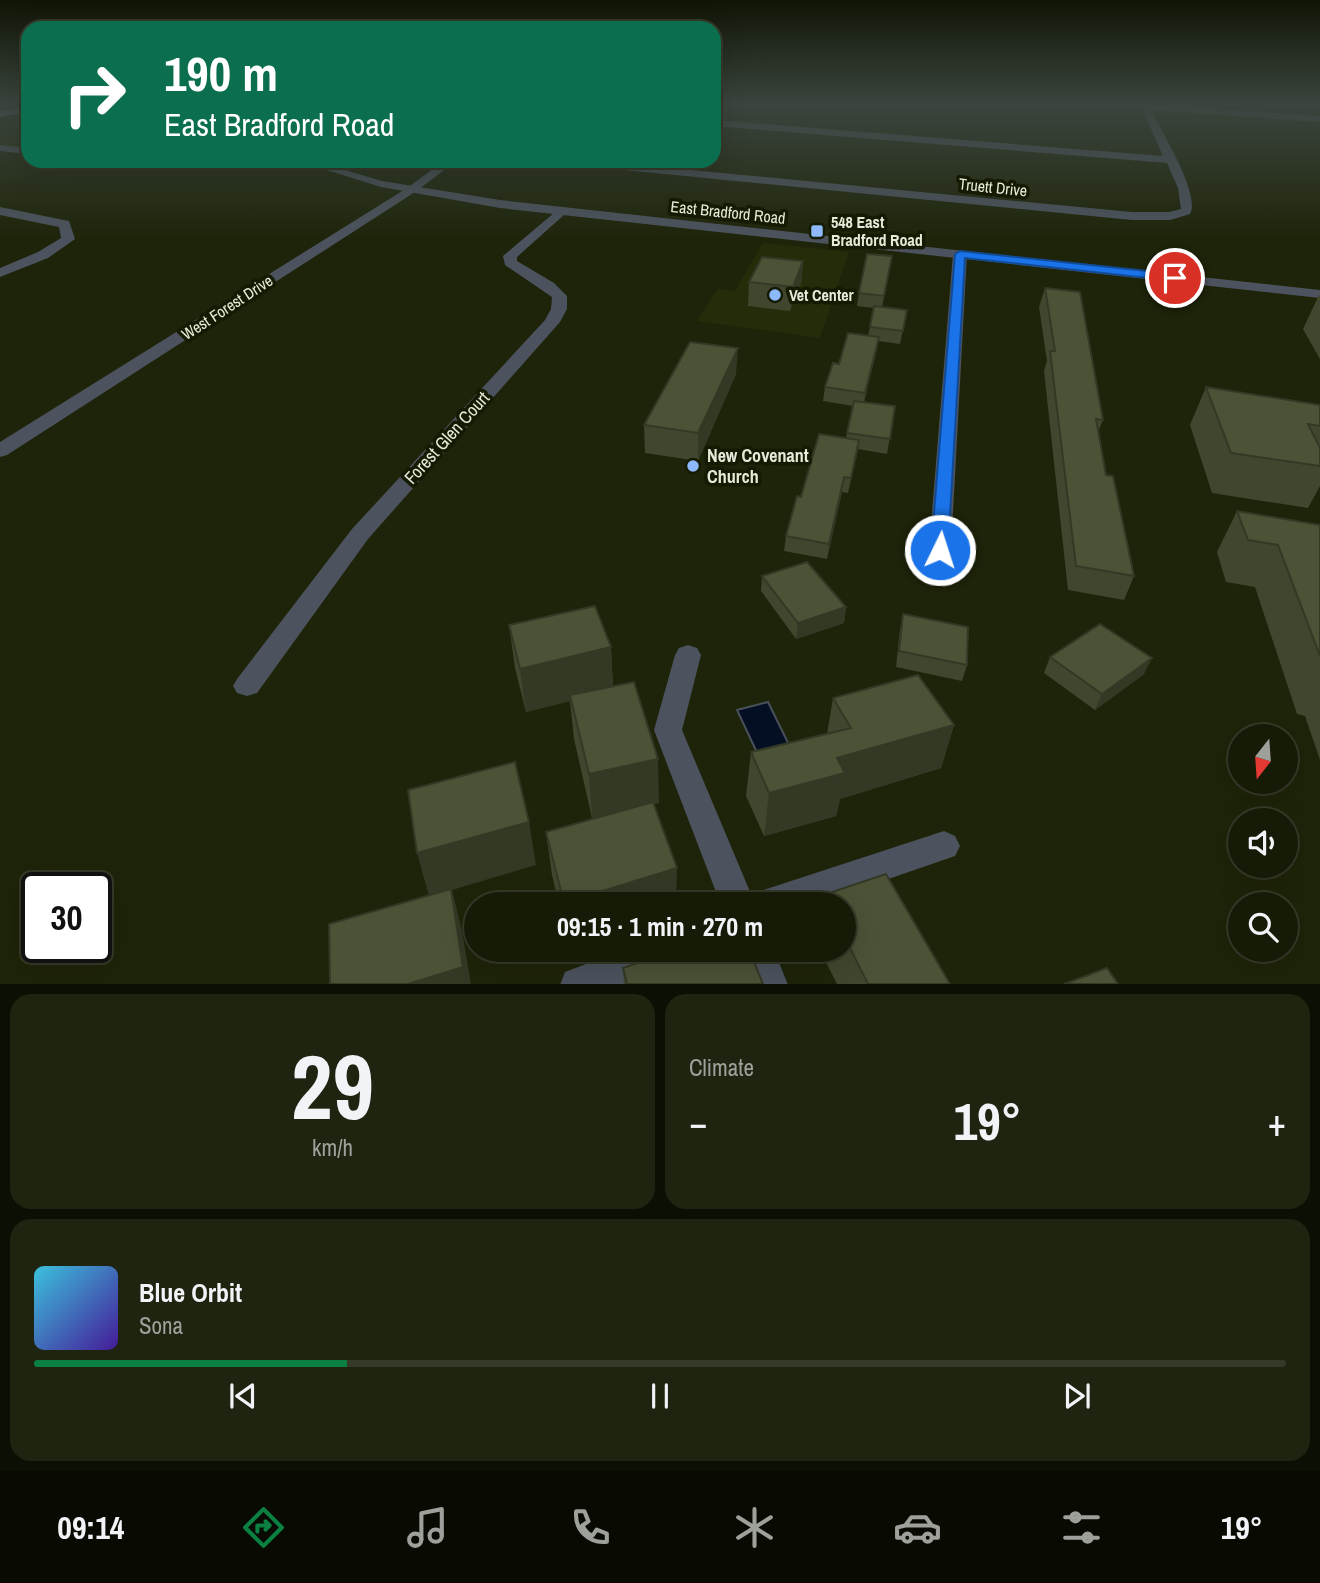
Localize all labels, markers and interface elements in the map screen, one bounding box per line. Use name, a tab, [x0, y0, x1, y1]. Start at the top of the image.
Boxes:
text: 190 m	[164, 40, 278, 106]
icon: right	[49, 49, 140, 140]
text: East Bradford Road	[164, 103, 394, 146]
street label: Truett Drive	[958, 172, 1028, 202]
street label: East Bradford Road	[670, 195, 786, 229]
place label: 548 East Bradford Road	[831, 211, 923, 251]
marker: 548 East Bradford Road	[809, 223, 825, 239]
pin	[1145, 248, 1205, 308]
icon: arrive	[1156, 259, 1194, 297]
street label: West Forest Drive	[177, 269, 277, 345]
place label: Vet Center	[789, 284, 855, 306]
marker: Vet Center	[767, 287, 783, 303]
street label: Forest Glen Court	[398, 386, 495, 489]
place label: New Covenant Church	[707, 443, 809, 489]
marker: New Covenant Church	[685, 458, 701, 474]
position arrow	[903, 513, 977, 587]
north arrow	[1228, 724, 1298, 794]
map controls	[1228, 724, 1298, 962]
button: sound	[1228, 808, 1298, 878]
speed limit sign: 30	[21, 872, 112, 963]
button: search	[1228, 892, 1298, 962]
text: 09:15 · 1 min · 270 m	[557, 909, 763, 944]
text: 29	[291, 1025, 374, 1147]
text: Climate	[689, 1052, 754, 1083]
text: 19°	[953, 1086, 1022, 1156]
text: −	[689, 1097, 707, 1148]
text: +	[1268, 1097, 1286, 1148]
text: km/h	[312, 1132, 353, 1163]
text: Blue Orbit	[139, 1275, 242, 1310]
text: Sona	[139, 1310, 183, 1341]
icon: previous	[224, 1377, 262, 1415]
icon: pause	[641, 1377, 679, 1415]
icon: next	[1058, 1377, 1096, 1415]
icon: directions	[239, 1503, 288, 1552]
icon: music	[403, 1503, 452, 1552]
icon: phone	[566, 1503, 615, 1552]
icon: climate	[730, 1503, 779, 1552]
icon: car	[893, 1503, 942, 1552]
icon: filters	[1057, 1503, 1106, 1552]
text: 09:14	[57, 1506, 124, 1549]
text: 19°	[1221, 1506, 1263, 1549]

